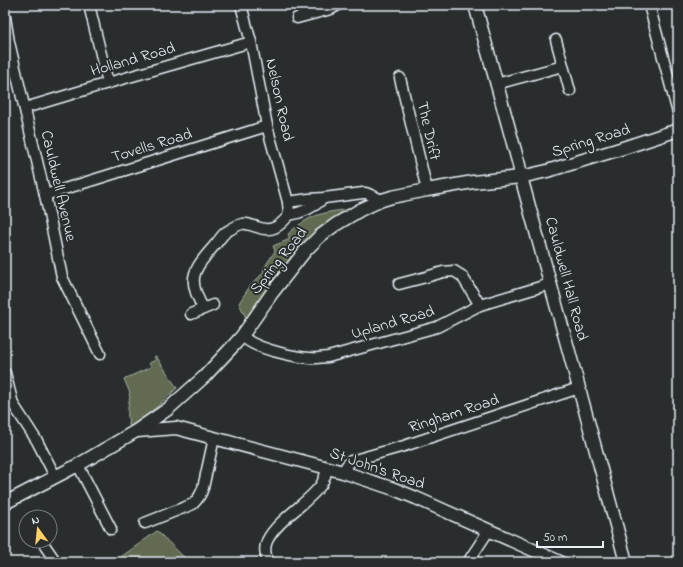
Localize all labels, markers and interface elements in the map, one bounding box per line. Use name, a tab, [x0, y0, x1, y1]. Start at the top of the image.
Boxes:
street label: Holland Road	[88, 36, 178, 84]
street label: Nelson Road	[259, 57, 299, 143]
street label: The Drift	[410, 99, 447, 163]
street label: Spring Road	[549, 118, 633, 164]
street label: Tovells Road	[109, 122, 195, 170]
street label: Cauldwell Avenue	[34, 128, 83, 245]
street label: Cauldwell Hall Road	[538, 214, 594, 344]
street label: Spring Road	[244, 222, 314, 300]
street label: Upland Road	[349, 300, 437, 346]
street label: Ringham Road	[406, 388, 502, 440]
street label: St John's Road	[326, 441, 428, 497]
north arrow	[18, 509, 58, 549]
text: N	[30, 512, 41, 529]
scale bar	[537, 523, 603, 549]
text: 50 m	[543, 529, 567, 547]

